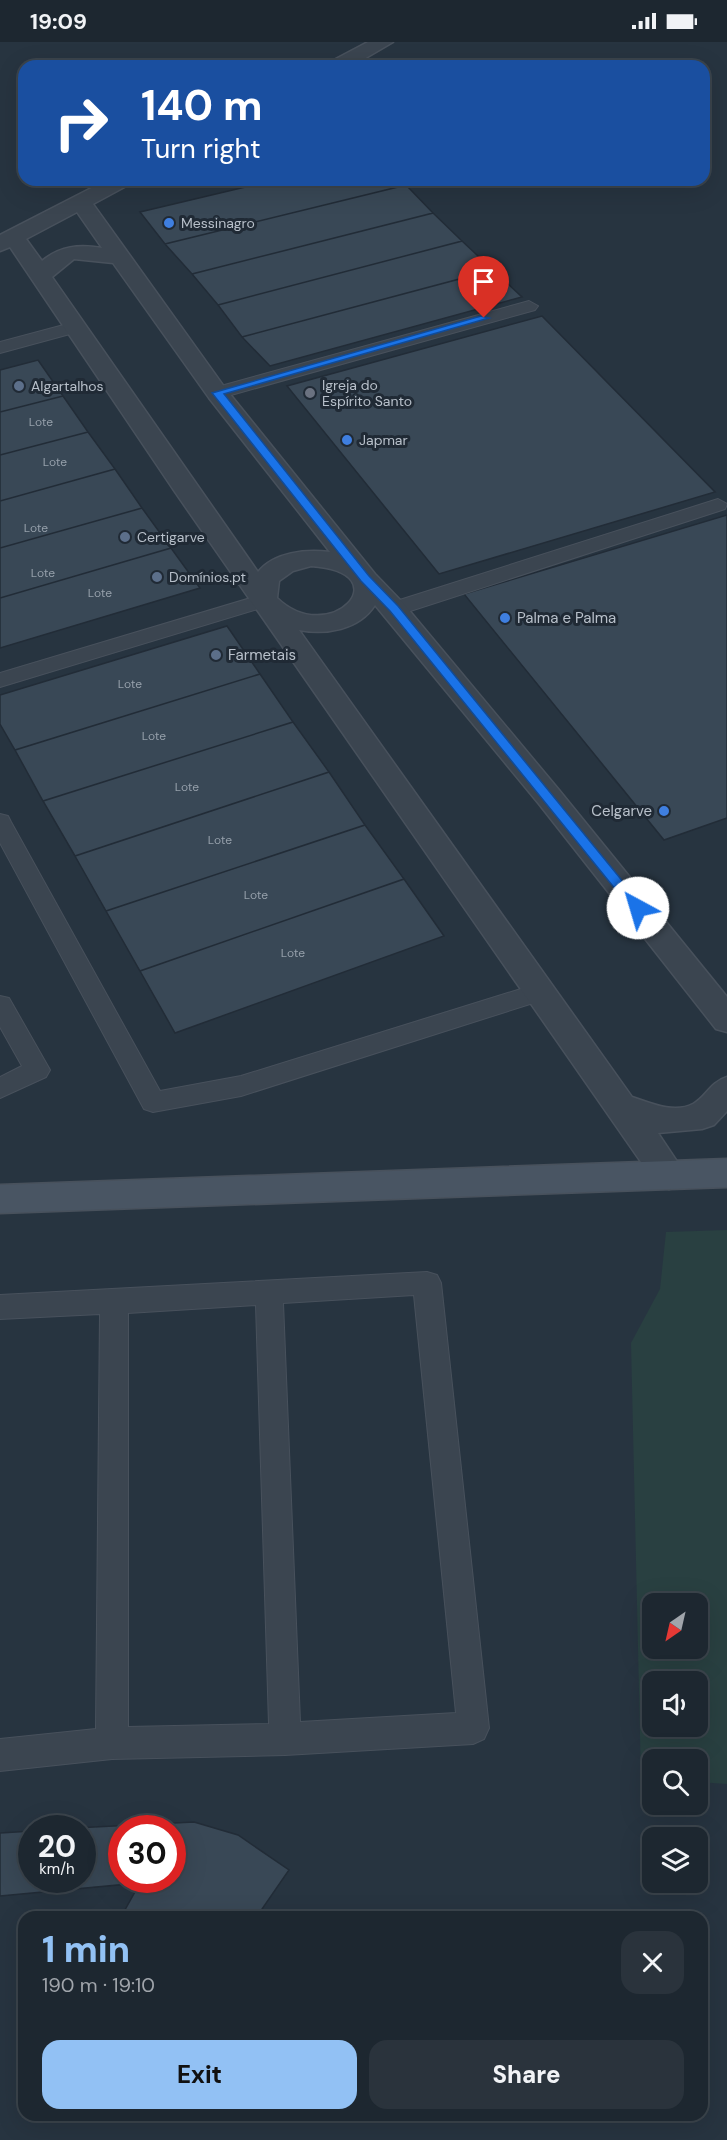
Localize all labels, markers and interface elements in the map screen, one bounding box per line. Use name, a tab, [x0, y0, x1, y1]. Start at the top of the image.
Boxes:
text: 19:09	[30, 7, 87, 36]
text: 140 m	[141, 78, 263, 133]
icon: right	[42, 84, 120, 162]
text: Turn right	[141, 131, 261, 166]
place label: Messinagro	[181, 214, 255, 232]
marker: Messinagro	[162, 216, 176, 230]
pin	[458, 256, 509, 318]
icon: arrive	[467, 265, 500, 298]
place label: Igreja do Espírito Santo	[322, 376, 412, 410]
place label: Algartalhos	[31, 377, 104, 395]
marker: Algartalhos	[12, 379, 26, 393]
marker: Igreja do Espírito Santo	[303, 386, 317, 400]
house number: Lote	[29, 414, 53, 430]
place label: Japmar	[359, 431, 408, 449]
marker: Japmar	[340, 433, 354, 447]
house number: Lote	[43, 454, 67, 470]
house number: Lote	[24, 520, 48, 536]
place label: Certigarve	[137, 528, 205, 546]
marker: Certigarve	[118, 530, 132, 544]
house number: Lote	[31, 565, 55, 581]
place label: Domínios.pt	[169, 568, 246, 586]
marker: Domínios.pt	[150, 570, 164, 584]
house number: Lote	[88, 585, 112, 601]
place label: Palma e Palma	[517, 608, 616, 628]
marker: Palma e Palma	[498, 611, 512, 625]
place label: Farmetais	[228, 645, 296, 665]
marker: Farmetais	[209, 648, 223, 662]
house number: Lote	[118, 676, 142, 692]
house number: Lote	[142, 728, 166, 744]
house number: Lote	[175, 779, 199, 795]
place label: Celgarve	[591, 801, 652, 821]
marker: Celgarve	[657, 804, 671, 818]
house number: Lote	[208, 832, 232, 848]
position arrow	[606, 876, 670, 940]
house number: Lote	[244, 887, 268, 903]
house number: Lote	[281, 945, 305, 961]
north arrow	[642, 1593, 708, 1659]
map controls	[642, 1593, 708, 1893]
button: sound	[642, 1671, 708, 1737]
button: search	[642, 1749, 708, 1815]
speed limit sign: 30	[108, 1815, 186, 1893]
text: 20	[38, 1827, 76, 1866]
button: layers	[642, 1827, 708, 1893]
text: km/h	[39, 1859, 75, 1879]
text: 1 min	[42, 1926, 130, 1973]
button: close	[621, 1931, 684, 1994]
text: 190 m · 19:10	[42, 1972, 155, 1998]
button: Exit	[42, 2040, 357, 2109]
button: Share	[369, 2040, 684, 2109]

